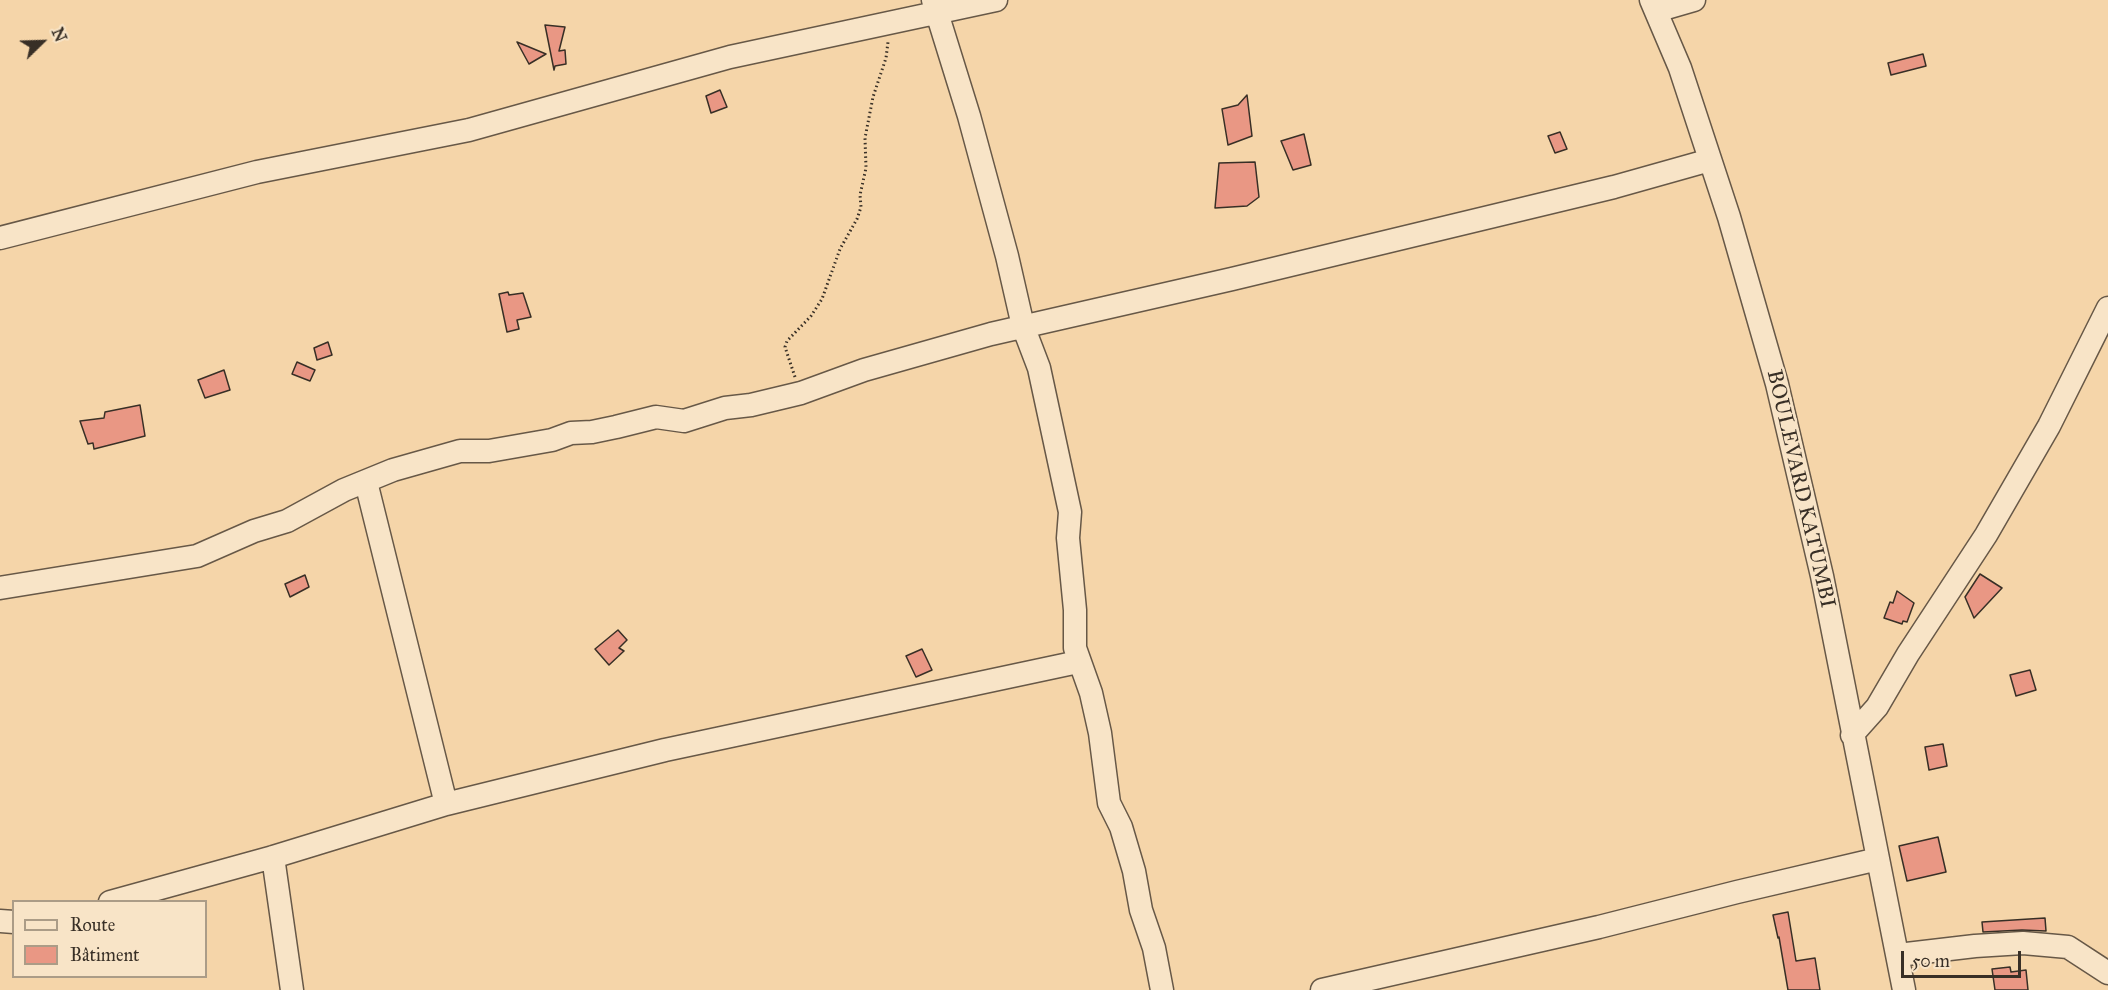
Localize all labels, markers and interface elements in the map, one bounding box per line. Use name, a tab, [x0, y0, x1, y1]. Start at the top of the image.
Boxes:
north arrow	[12, 12, 72, 72]
text: N	[48, 25, 70, 45]
street label: BOULEVARD KATUMBI	[1760, 367, 1840, 611]
legend	[12, 900, 207, 978]
text: Route	[70, 914, 115, 936]
scale bar	[1904, 939, 2024, 977]
text: Bâtiment	[70, 944, 139, 966]
text: 50 m	[1912, 950, 1950, 972]

